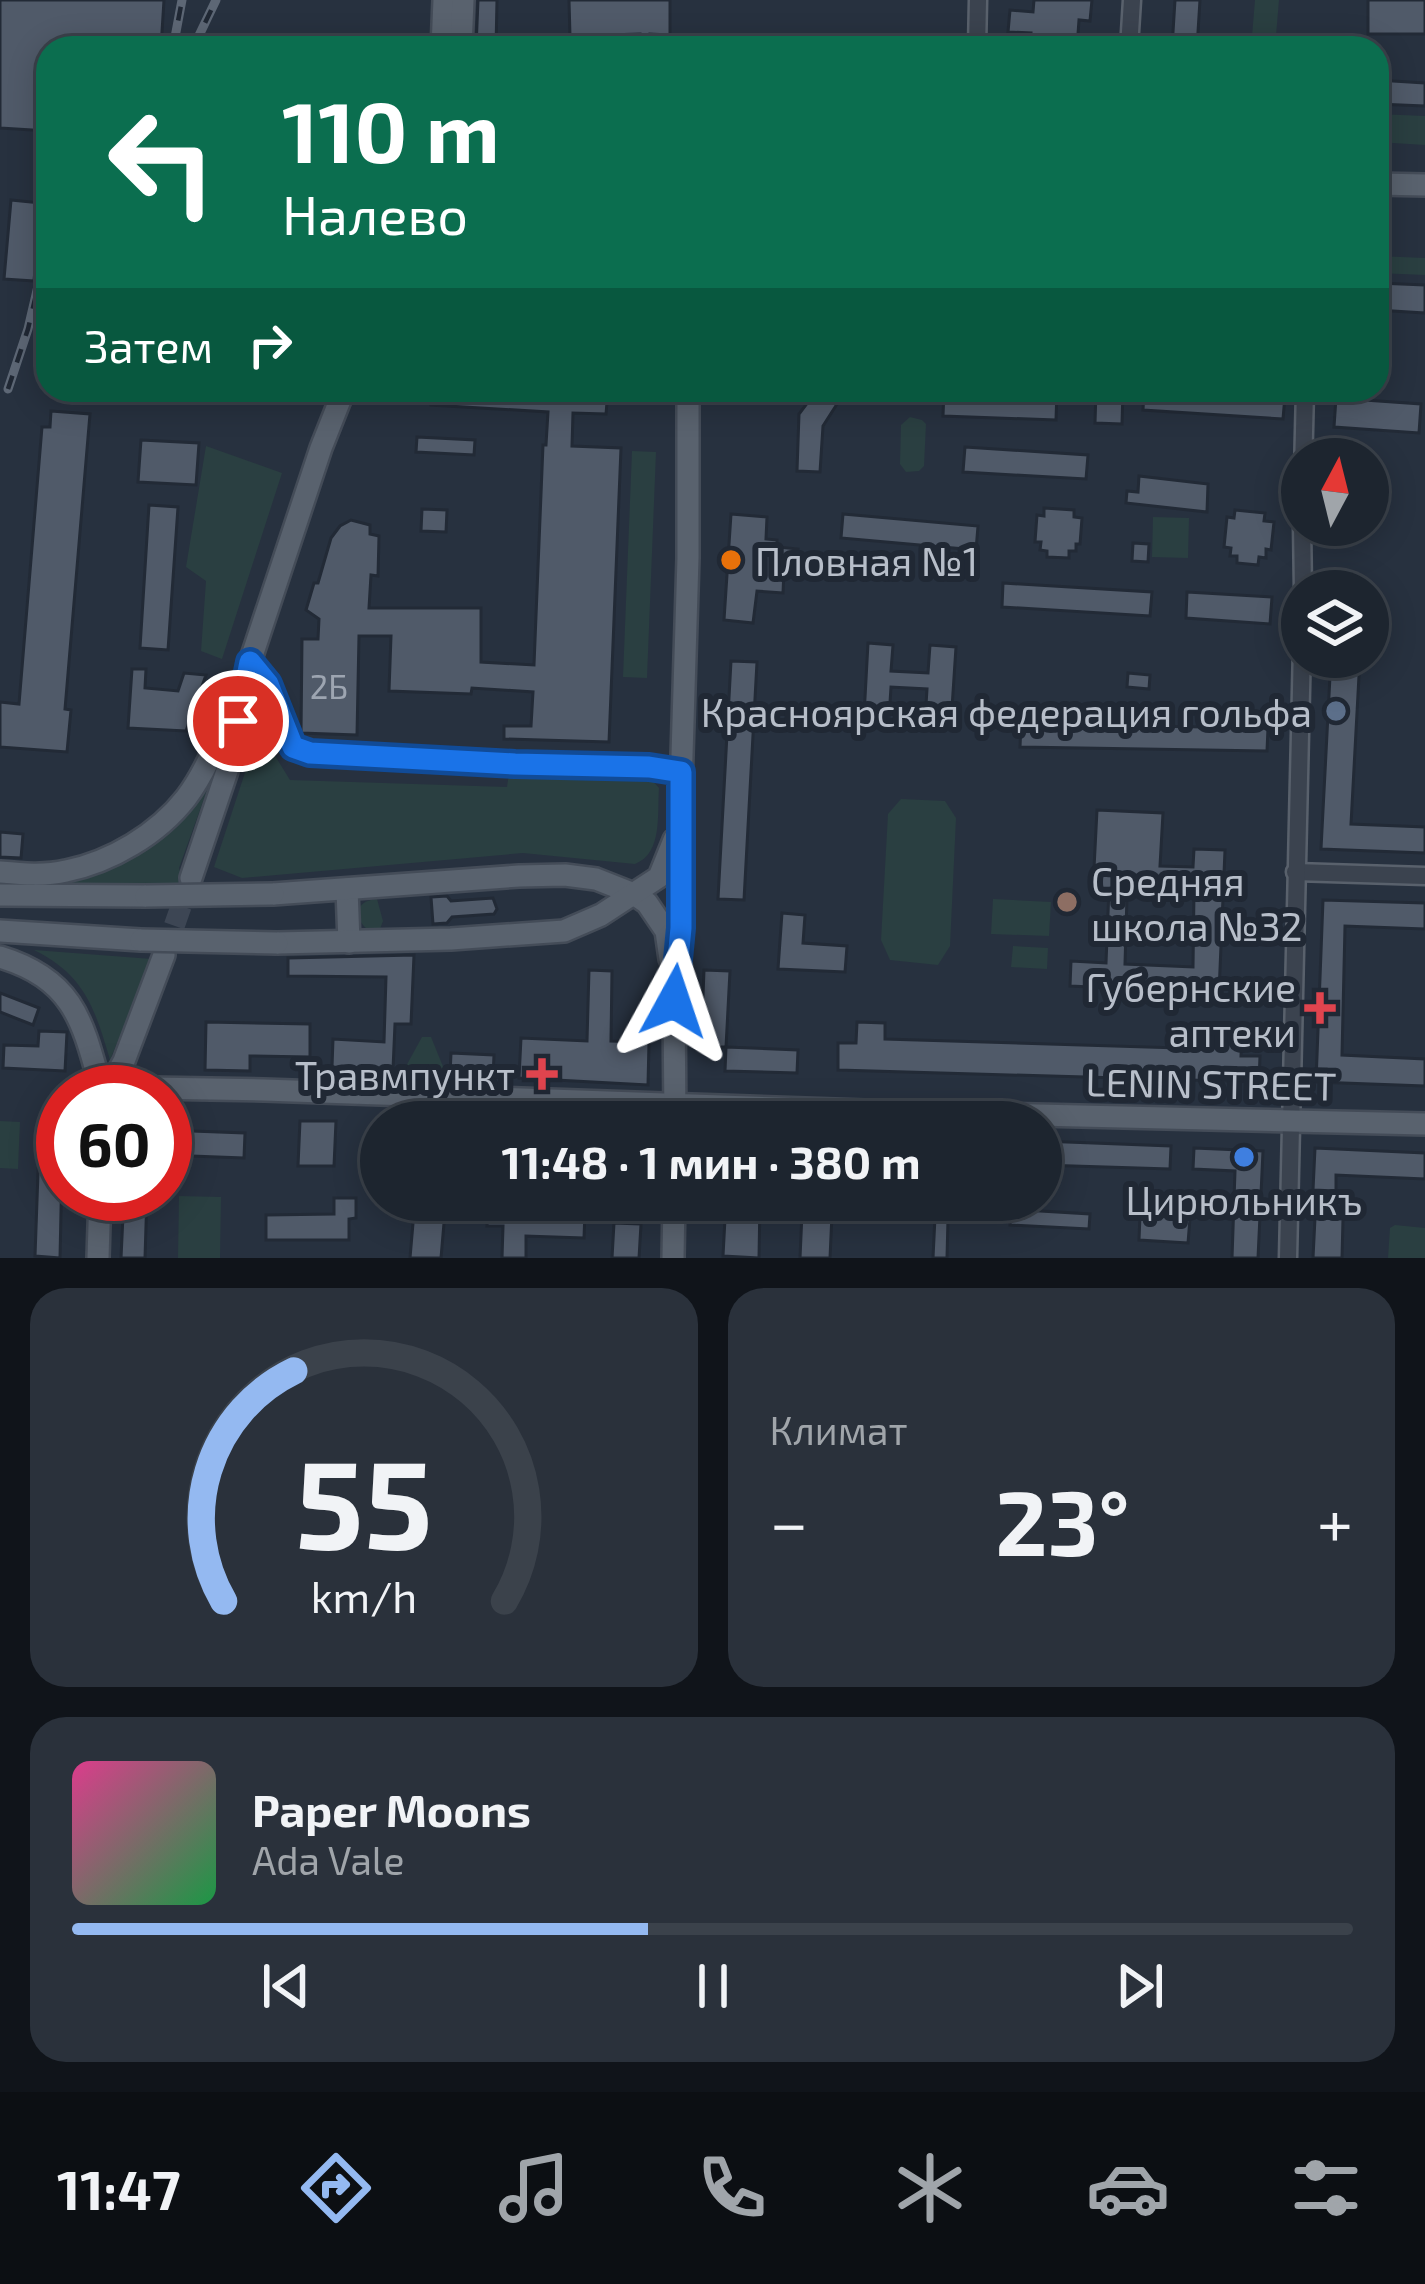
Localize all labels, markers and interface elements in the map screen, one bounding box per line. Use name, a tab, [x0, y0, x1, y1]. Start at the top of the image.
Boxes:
text: 110 m	[282, 79, 500, 180]
icon: left	[84, 84, 240, 240]
text: Налево	[282, 181, 468, 246]
icon: right	[237, 312, 303, 378]
text: Затем	[84, 318, 213, 372]
north arrow	[1281, 438, 1389, 546]
map controls	[1281, 438, 1389, 678]
place label: Пловная №1	[755, 537, 978, 584]
marker: Пловная №1	[718, 547, 744, 573]
button: layers	[1281, 570, 1389, 678]
house number: 2Б	[310, 666, 348, 706]
pin	[187, 670, 289, 772]
icon: arrive	[205, 688, 271, 754]
place label: Красноярская федерация гольфа	[701, 688, 1312, 735]
marker: Красноярская федерация гольфа	[1323, 698, 1349, 724]
place label: Средняя школа №32	[1091, 857, 1303, 949]
marker: Средняя школа №32	[1054, 889, 1080, 915]
position arrow	[611, 938, 737, 1064]
place label: Губернские аптеки	[1086, 963, 1296, 1055]
marker: Губернские аптеки	[1307, 995, 1333, 1021]
place label: Травмпункт	[295, 1051, 515, 1099]
street label: LENIN STREET	[1085, 1057, 1337, 1109]
marker: Травмпункт	[526, 1058, 558, 1090]
speed limit sign: 60	[36, 1065, 192, 1221]
text: 11:48 · 1 мин · 380 m	[501, 1134, 921, 1188]
marker: Цирюльникъ	[1231, 1144, 1257, 1170]
place label: Цирюльникъ	[1126, 1176, 1362, 1223]
text: Климат	[770, 1406, 908, 1453]
text: 55	[295, 1425, 433, 1575]
text: 23°	[995, 1466, 1130, 1574]
text: −	[770, 1481, 808, 1560]
text: +	[1317, 1481, 1353, 1560]
text: km/h	[310, 1569, 417, 1621]
text: Paper Moons	[252, 1782, 531, 1836]
text: Ada Vale	[252, 1836, 404, 1883]
icon: previous	[253, 1953, 319, 2019]
icon: pause	[680, 1953, 746, 2019]
icon: next	[1107, 1953, 1173, 2019]
icon: directions	[294, 2146, 378, 2230]
icon: music	[492, 2146, 576, 2230]
icon: phone	[690, 2146, 774, 2230]
icon: climate	[888, 2146, 972, 2230]
icon: car	[1086, 2146, 1170, 2230]
icon: filters	[1284, 2146, 1368, 2230]
text: 11:47	[57, 2156, 180, 2221]

